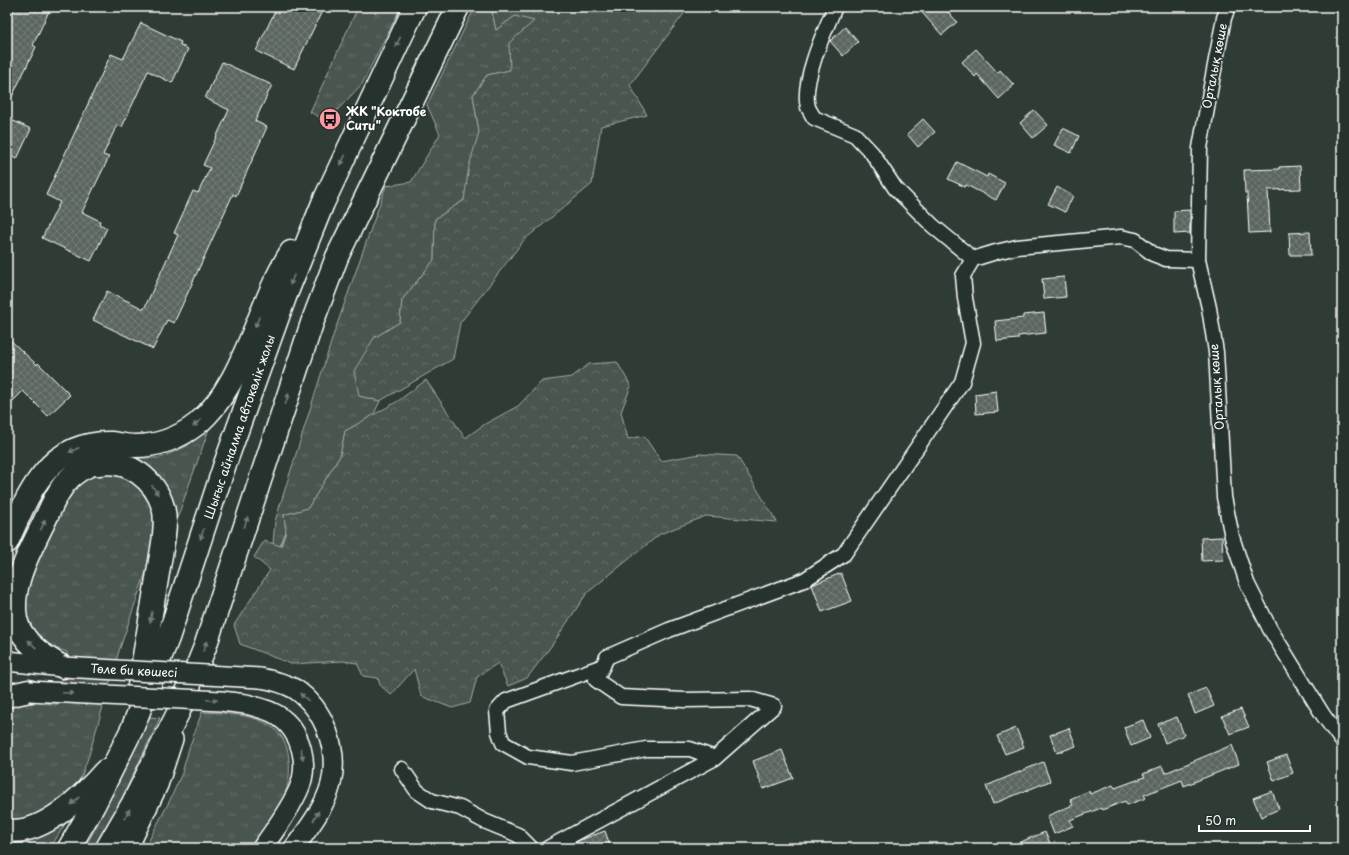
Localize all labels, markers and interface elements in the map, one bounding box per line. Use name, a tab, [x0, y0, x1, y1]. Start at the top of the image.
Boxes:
street label: Орталық көше	[1197, 22, 1231, 110]
one-way arrow	[395, 37, 401, 48]
place label: ЖК "Коктобе Сити"	[345, 102, 427, 134]
bus stop icon: ЖК "Коктобе Сити"	[317, 106, 343, 132]
one-way arrow	[340, 155, 346, 166]
one-way arrow	[289, 274, 295, 286]
one-way arrow	[254, 317, 260, 328]
street label: Шығыс айналма автокөлік жолы	[199, 332, 279, 521]
street label: Орталық көше	[1204, 343, 1228, 431]
one-way arrow	[284, 393, 290, 405]
one-way arrow	[191, 418, 202, 427]
one-way arrow	[68, 447, 79, 453]
one-way arrow	[151, 485, 159, 496]
one-way arrow	[243, 516, 249, 528]
one-way arrow	[40, 519, 46, 531]
one-way arrow	[199, 529, 205, 541]
one-way arrow	[148, 611, 154, 623]
one-way arrow	[27, 639, 37, 649]
one-way arrow	[202, 639, 208, 651]
street label: Төле би көшесі	[90, 659, 178, 681]
one-way arrow	[62, 689, 74, 696]
one-way arrow	[299, 693, 310, 702]
one-way arrow	[206, 697, 218, 704]
one-way arrow	[299, 748, 305, 760]
one-way arrow	[70, 796, 80, 805]
scale bar	[1199, 807, 1310, 833]
one-way arrow	[123, 808, 130, 820]
one-way arrow	[312, 810, 319, 821]
text: 50 m	[1205, 811, 1236, 829]

